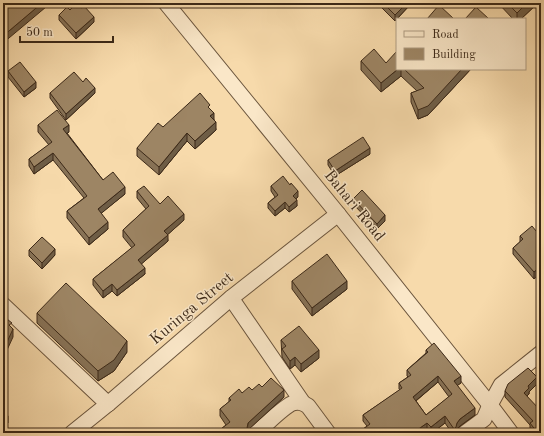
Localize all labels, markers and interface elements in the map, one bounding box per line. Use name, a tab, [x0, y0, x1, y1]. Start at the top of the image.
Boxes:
scale bar	[20, 18, 113, 44]
legend	[396, 18, 526, 70]
text: 50 m	[26, 26, 53, 39]
text: Road	[432, 29, 459, 41]
text: Building	[432, 49, 476, 61]
street label: Bahari Road	[321, 167, 387, 245]
street label: Kuringa Street	[147, 269, 237, 348]

